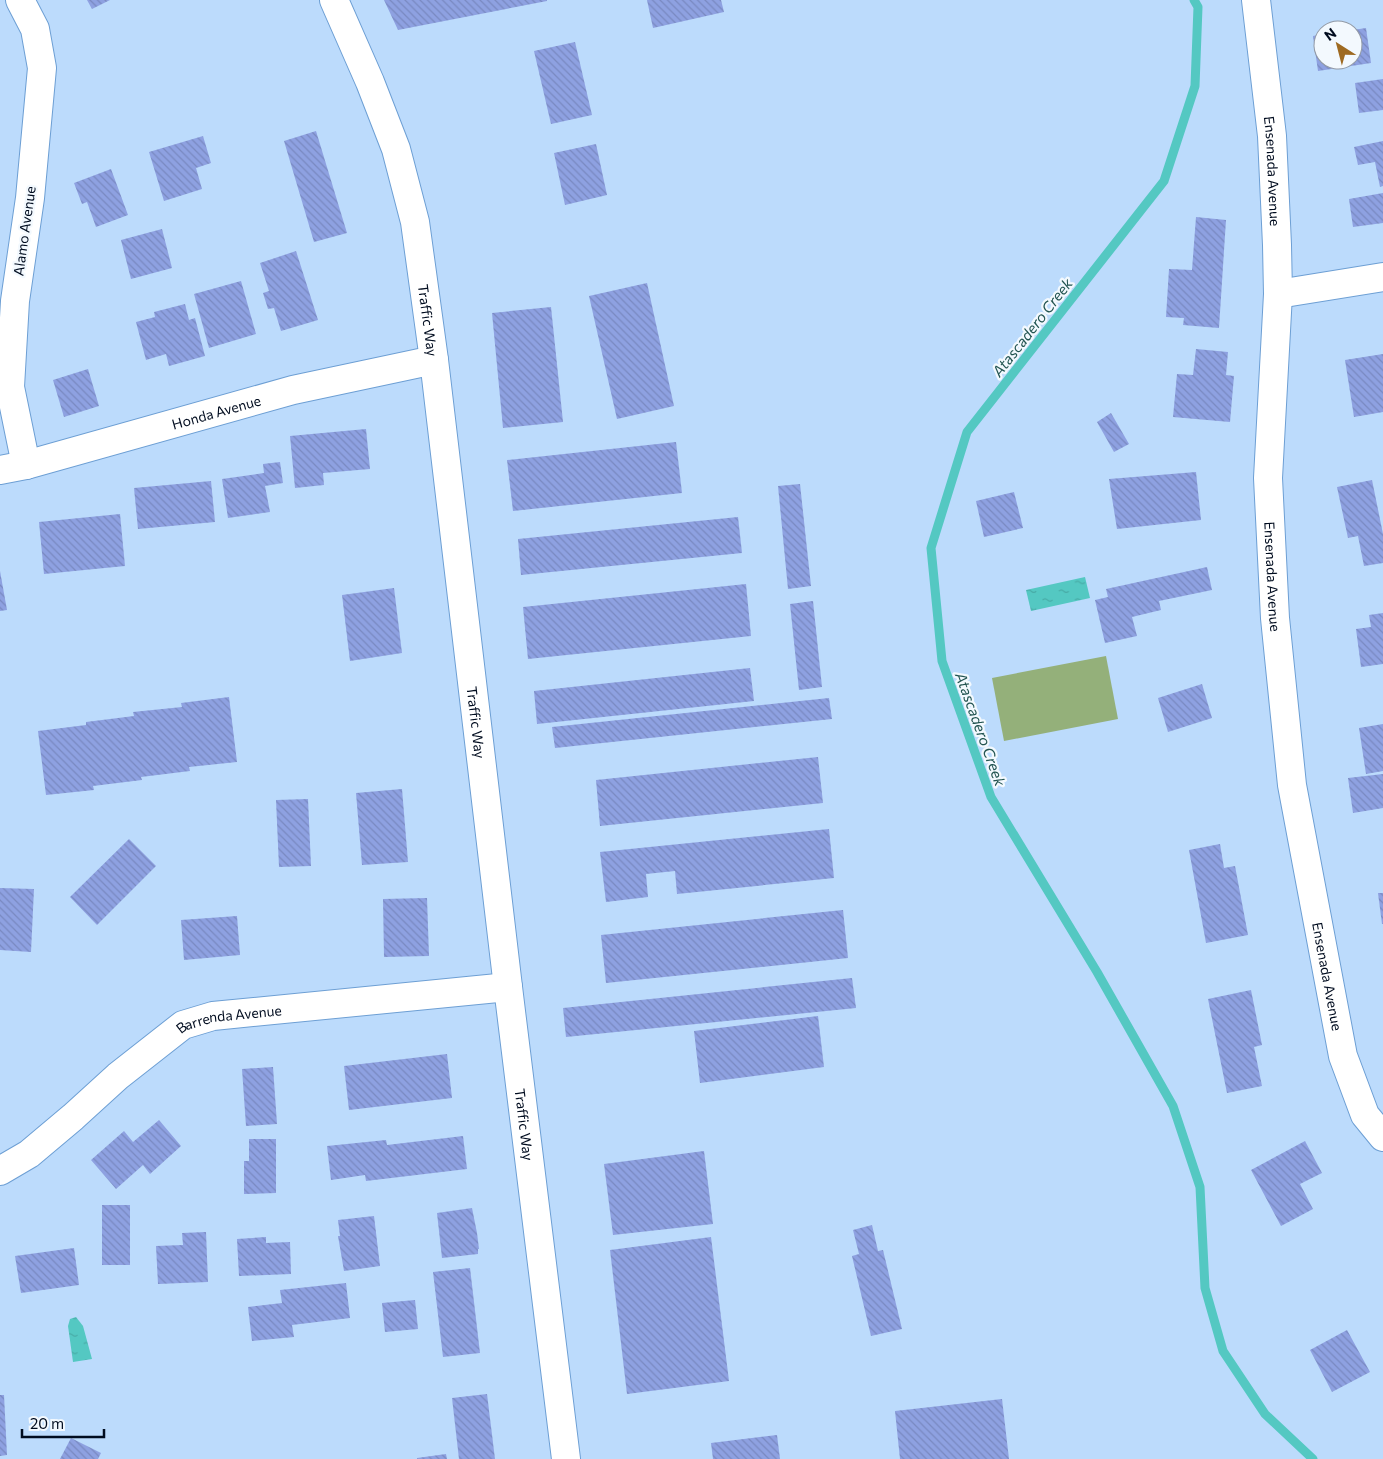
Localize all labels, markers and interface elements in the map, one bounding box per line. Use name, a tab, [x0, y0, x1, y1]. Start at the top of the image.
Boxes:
north arrow	[1313, 20, 1363, 70]
text: N	[1321, 24, 1339, 44]
street label: Ensenada Avenue	[1261, 115, 1285, 227]
street label: Alamo Avenue	[9, 185, 39, 277]
water label: Atascadero Creek	[987, 274, 1077, 381]
street label: Traffic Way	[415, 283, 442, 357]
street label: Honda Avenue	[170, 391, 263, 432]
street label: Ensenada Avenue	[1262, 521, 1285, 632]
water label: Atascadero Creek	[952, 669, 1010, 789]
street label: Traffic Way	[464, 685, 489, 759]
street label: Ensenada Avenue	[1309, 921, 1347, 1032]
street label: Barrenda Avenue	[172, 1001, 282, 1036]
street label: Traffic Way	[512, 1087, 538, 1161]
scale bar	[22, 1406, 105, 1438]
text: 20 m	[30, 1414, 64, 1432]

